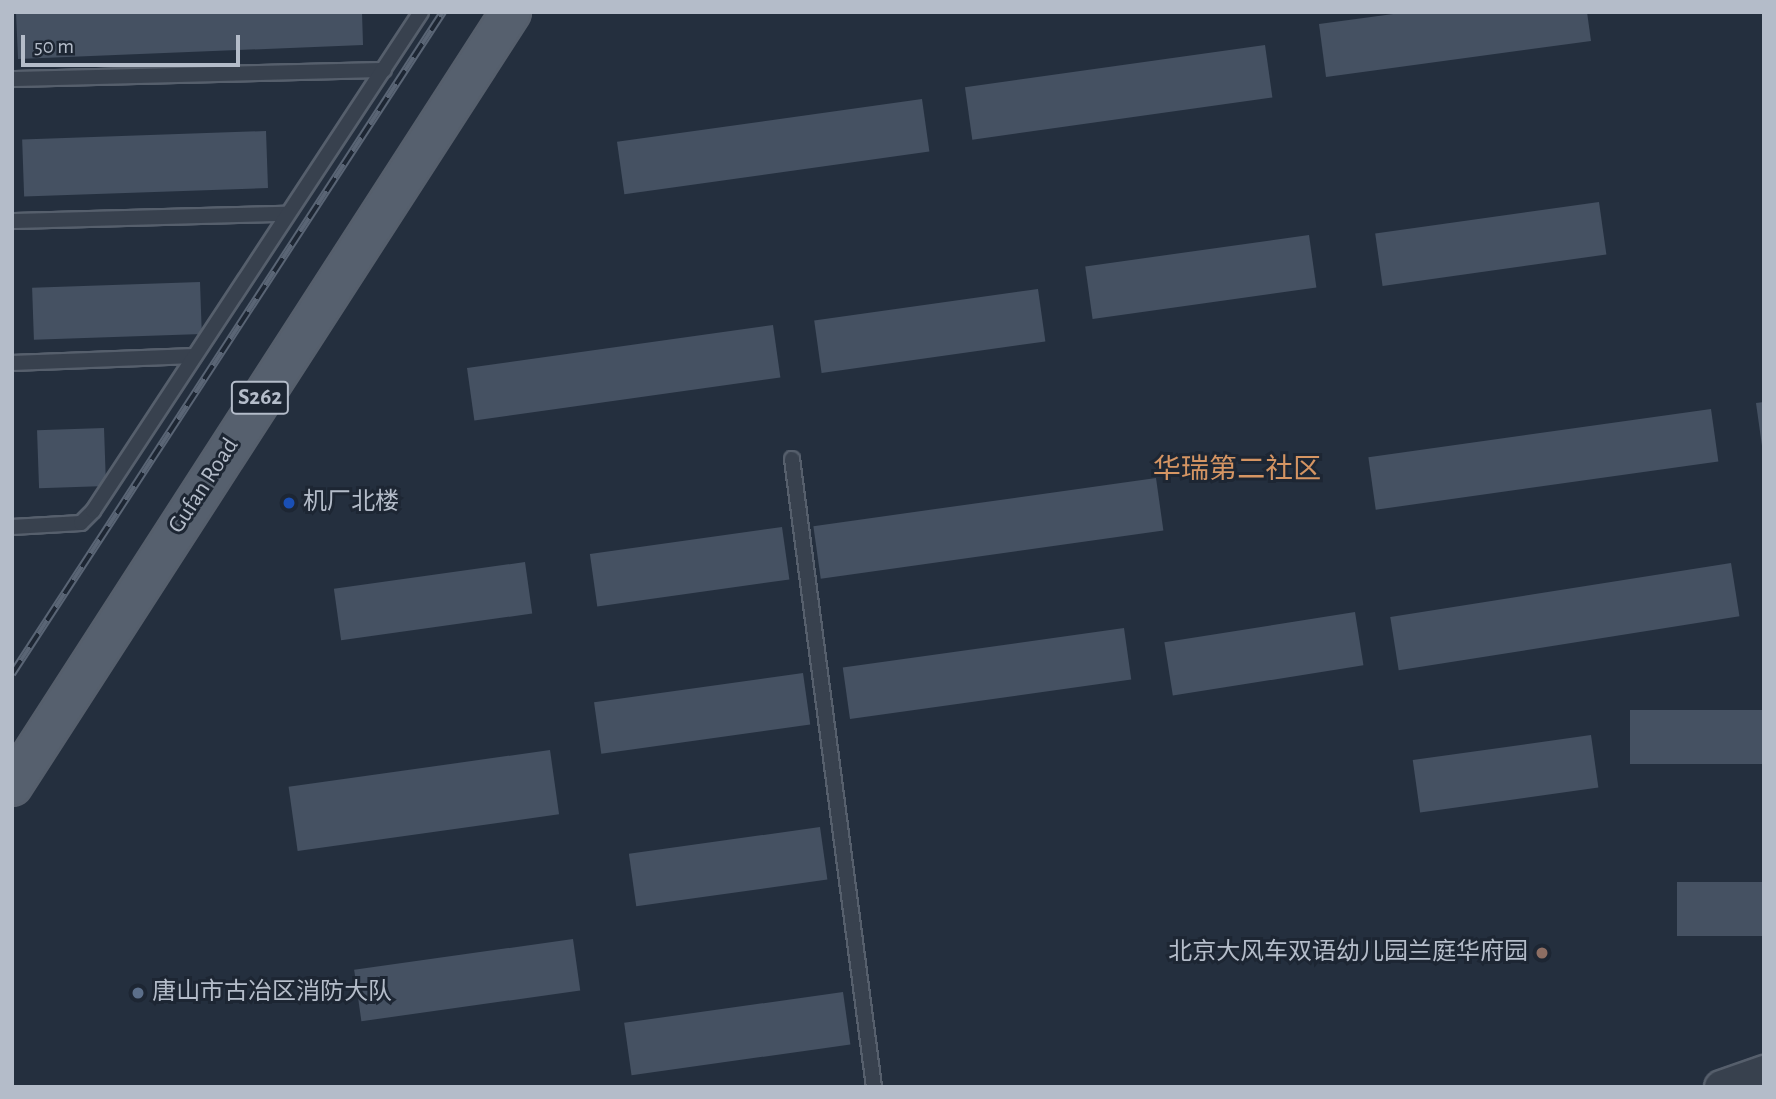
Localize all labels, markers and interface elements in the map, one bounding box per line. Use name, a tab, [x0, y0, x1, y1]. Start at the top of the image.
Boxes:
scale bar	[24, 21, 243, 65]
text: 50 m	[34, 36, 74, 57]
road number: S262	[230, 378, 290, 418]
street label: Gufan Road	[163, 433, 245, 539]
district label: 华瑞第二社区	[1153, 453, 1321, 487]
place label: 机厂北楼	[303, 489, 399, 517]
marker: 机厂北楼	[281, 495, 297, 511]
place label: 北京大风车双语幼儿园兰庭华府园	[1168, 939, 1528, 967]
marker: 北京大风车双语幼儿园兰庭华府园	[1534, 945, 1550, 961]
place label: 唐山市古冶区消防大队	[152, 979, 392, 1007]
marker: 唐山市古冶区消防大队	[130, 985, 146, 1001]

